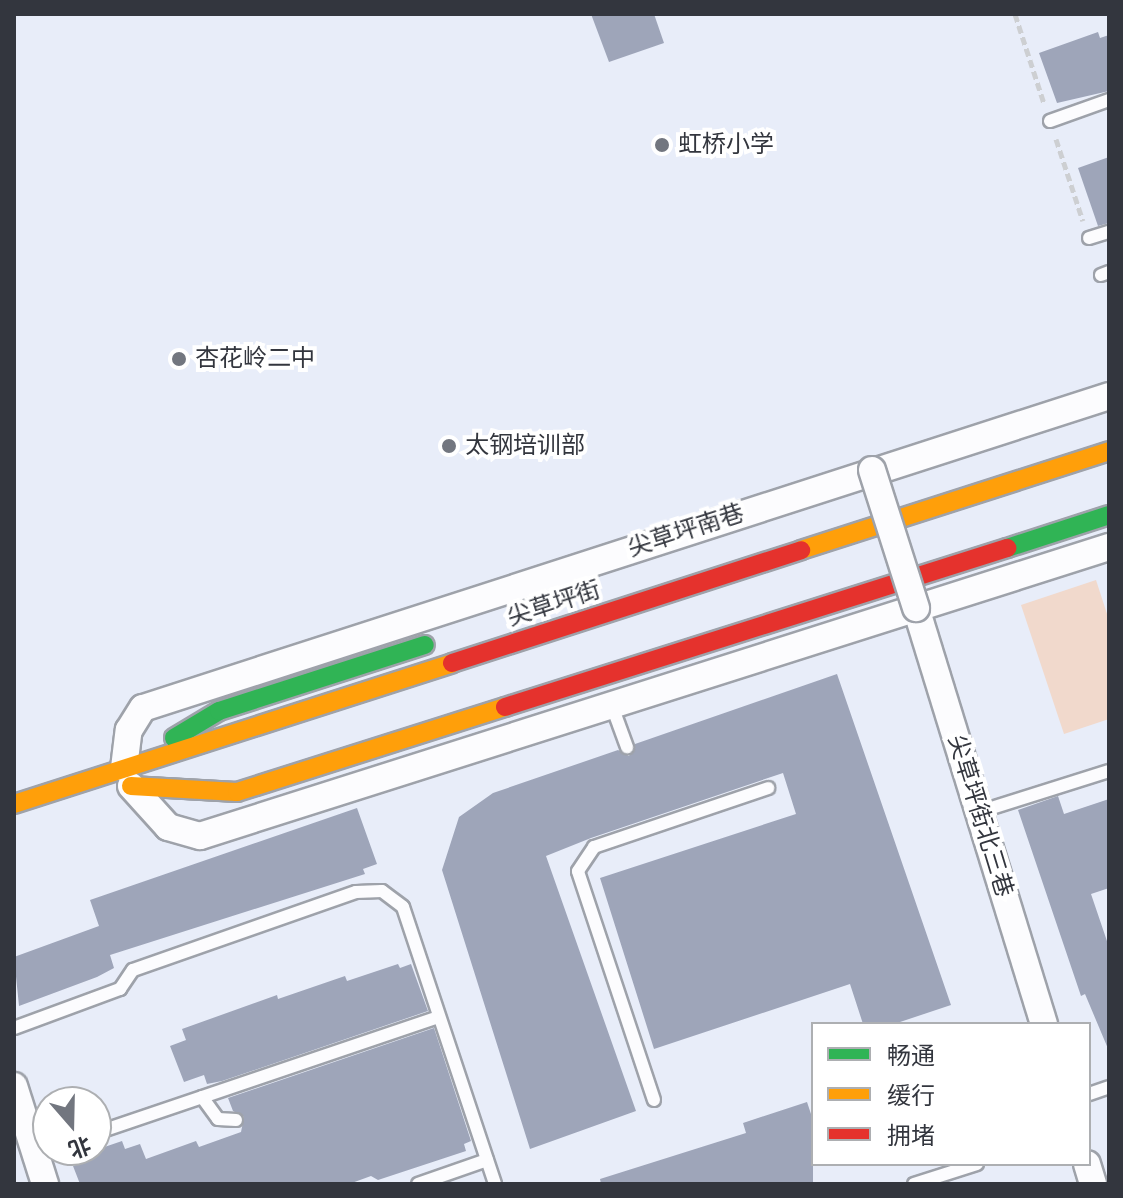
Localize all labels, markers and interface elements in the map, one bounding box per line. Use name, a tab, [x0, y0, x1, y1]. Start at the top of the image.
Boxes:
place label: 虹桥小学	[678, 131, 774, 159]
marker: 虹桥小学	[653, 136, 671, 154]
place label: 杏花岭二中	[195, 345, 315, 373]
marker: 杏花岭二中	[170, 350, 188, 368]
place label: 太钢培训部	[465, 432, 585, 460]
marker: 太钢培训部	[440, 437, 458, 455]
street label: 尖草坪南巷	[624, 499, 748, 563]
street label: 尖草坪街	[504, 575, 604, 633]
street label: 尖草坪街北三巷	[942, 731, 1018, 901]
legend	[811, 1022, 1091, 1166]
text: 畅通	[887, 1040, 935, 1072]
text: 缓行	[887, 1080, 935, 1112]
north arrow	[32, 1086, 112, 1166]
text: 拥堵	[887, 1120, 935, 1152]
text: 北	[64, 1129, 95, 1165]

